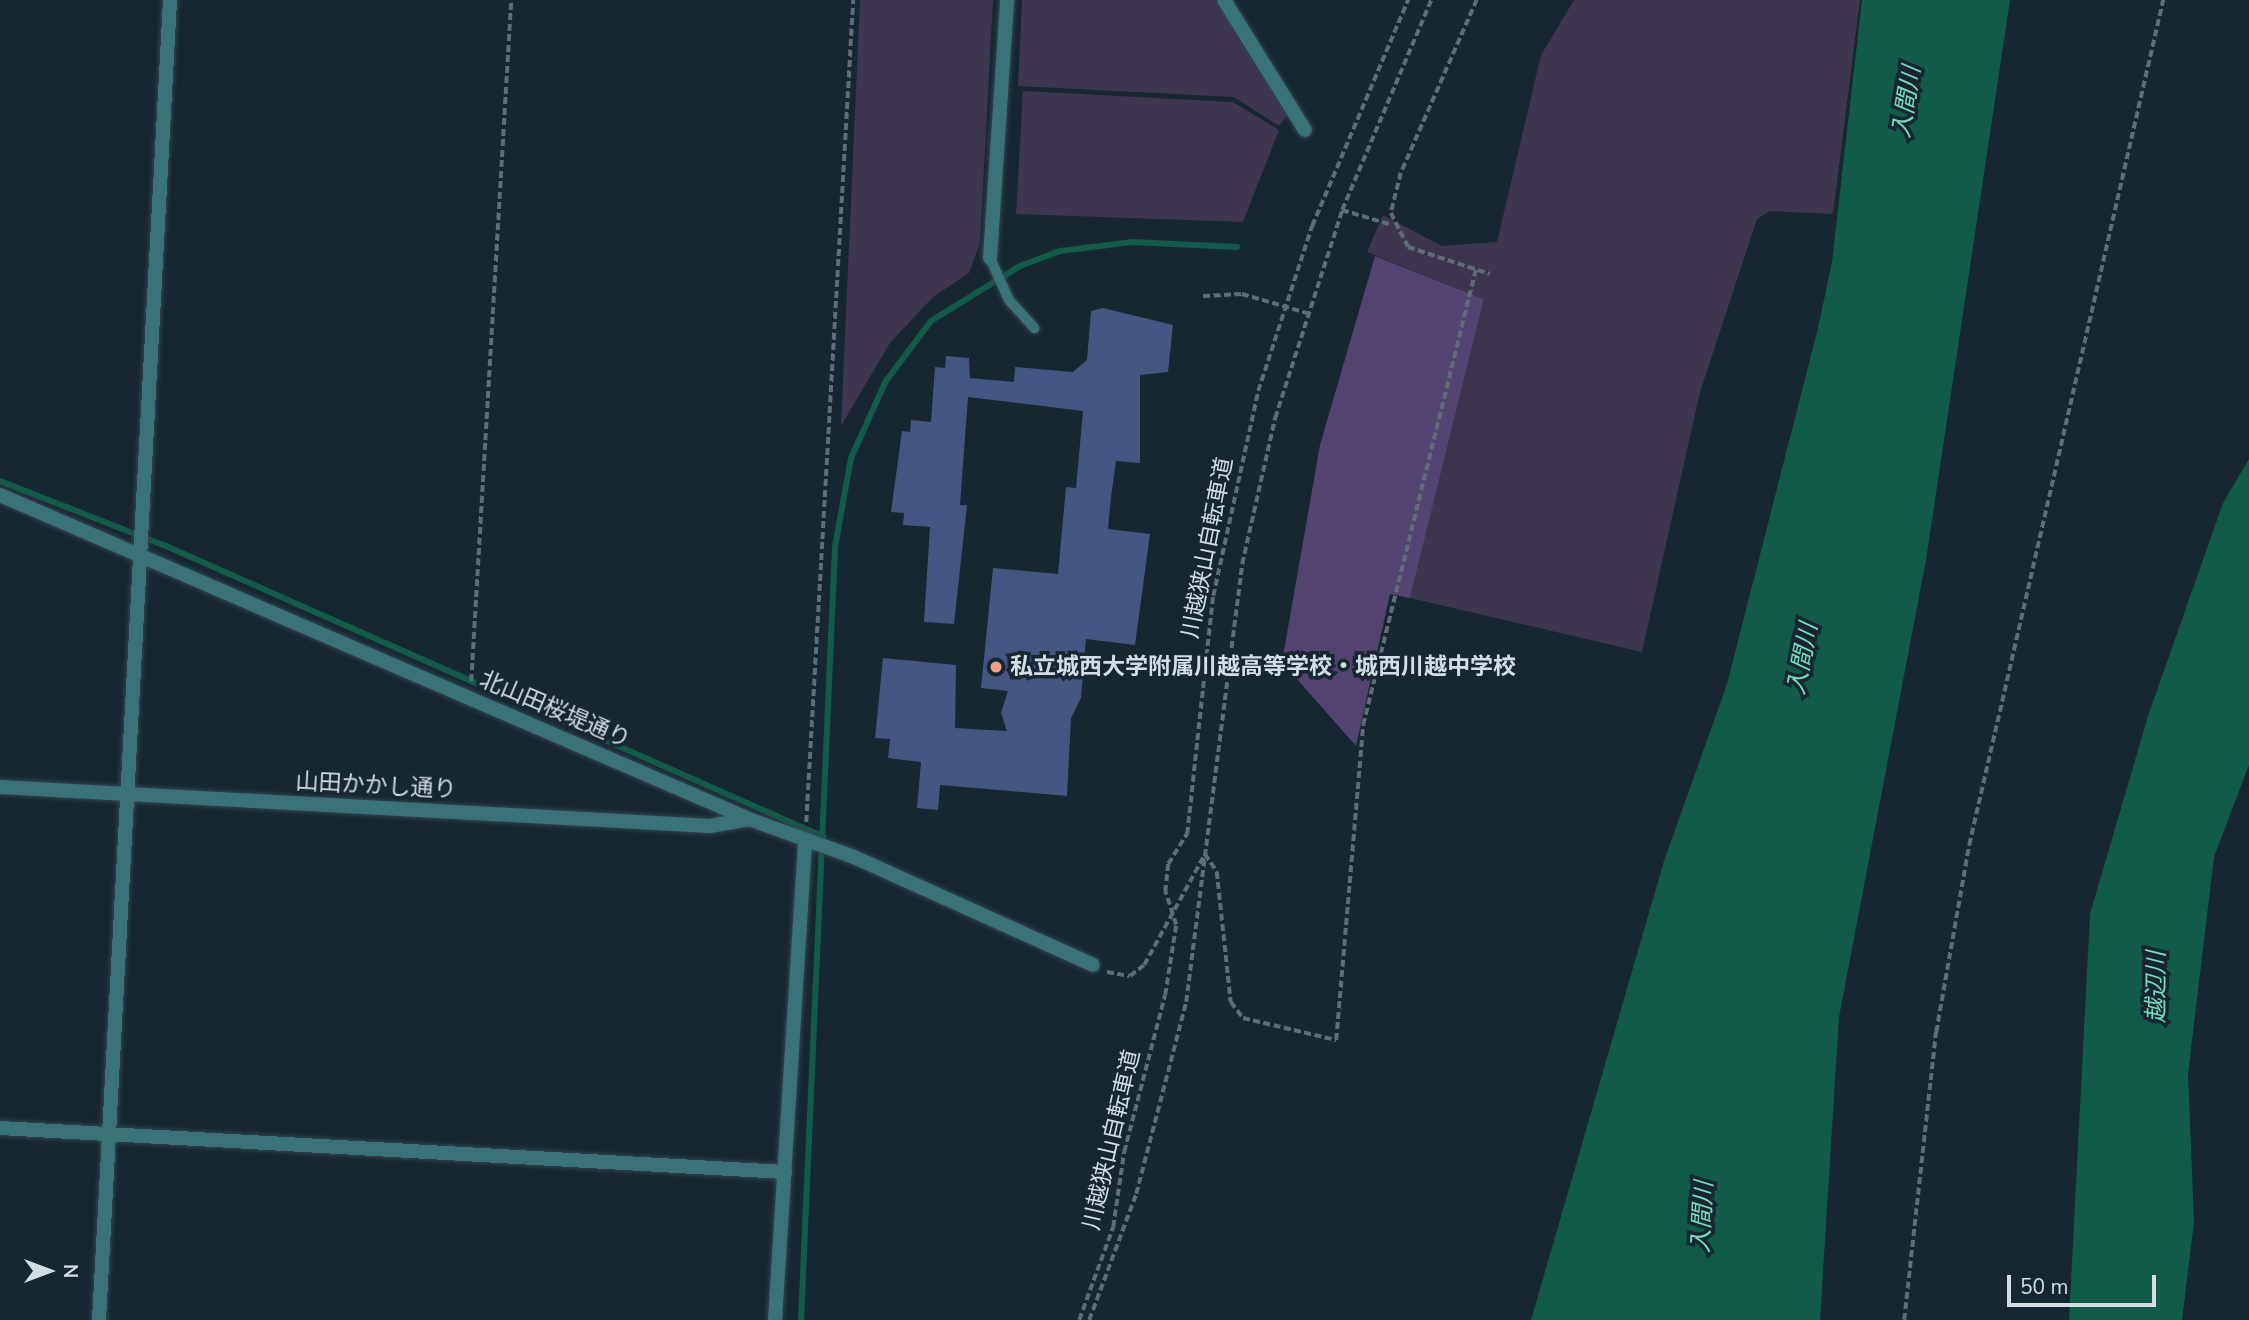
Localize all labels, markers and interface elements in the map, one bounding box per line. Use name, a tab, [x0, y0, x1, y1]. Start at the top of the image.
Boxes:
water label: 入間川	[1887, 64, 1927, 140]
street label: 川越狭山自転車道	[1177, 455, 1239, 641]
water label: 入間川	[1782, 621, 1824, 697]
place label: 私立城西大学附属川越高等学校・城西川越中学校	[1010, 653, 1516, 681]
marker: 私立城西大学附属川越高等学校・城西川越中学校	[988, 659, 1004, 675]
street label: 北山田桜堤通り	[476, 666, 634, 754]
street label: 山田かかし通り	[295, 768, 457, 804]
water label: 越辺川	[2143, 951, 2171, 1023]
street label: 川越狭山自転車道	[1078, 1047, 1146, 1233]
water label: 入間川	[1687, 1180, 1719, 1254]
north arrow	[14, 1236, 84, 1306]
scale bar	[2011, 1260, 2160, 1304]
text: N	[57, 1264, 83, 1278]
text: 50 m	[2020, 1273, 2069, 1301]

